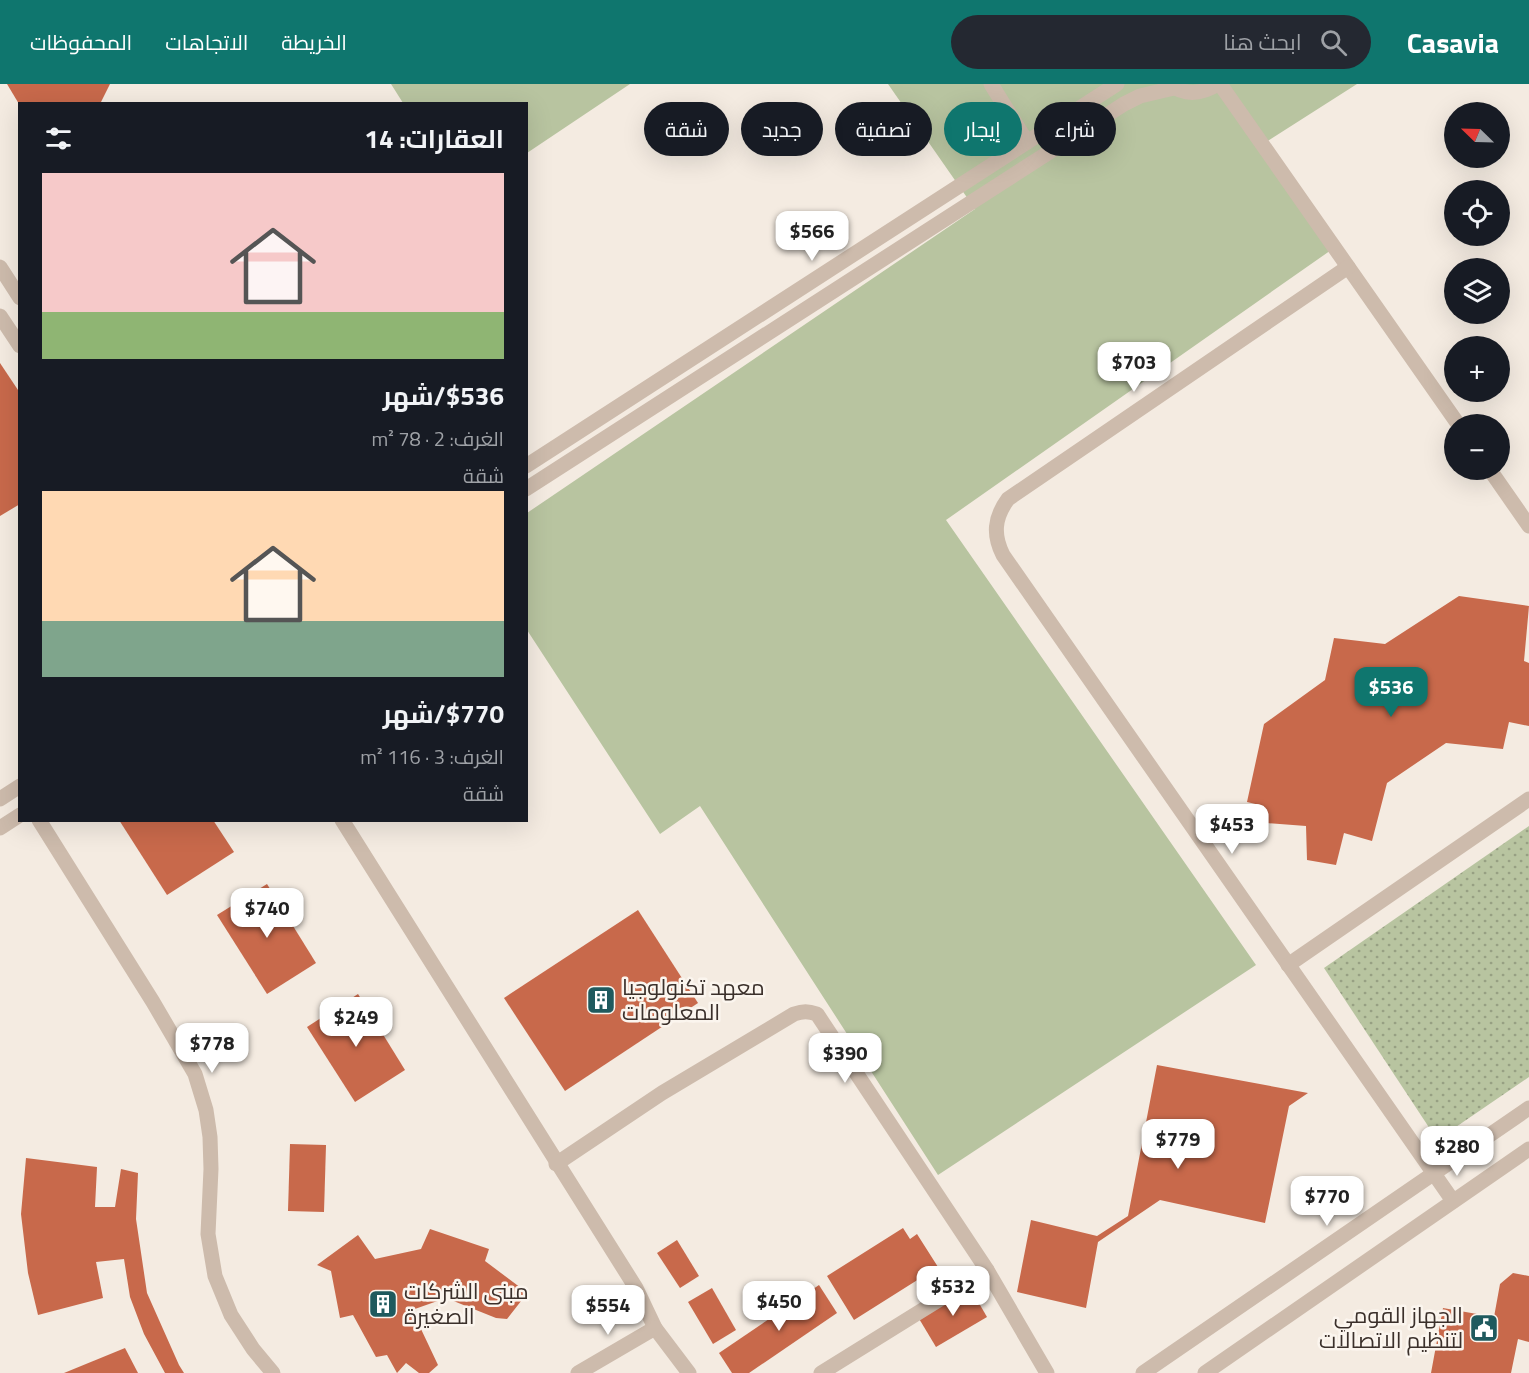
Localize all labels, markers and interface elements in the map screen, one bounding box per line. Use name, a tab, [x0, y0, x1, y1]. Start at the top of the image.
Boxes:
search box	[951, 15, 1371, 69]
text: Casavia	[1407, 21, 1499, 64]
text: ابحث هنا	[1223, 25, 1302, 59]
text: المحفوظات	[30, 26, 132, 58]
text: الاتجاهات	[165, 26, 248, 58]
text: الخريطة	[281, 26, 347, 58]
icon: search	[1317, 26, 1350, 59]
chip: شقة	[644, 102, 729, 156]
chip: جديد	[741, 102, 823, 156]
chip: تصفية	[835, 102, 932, 156]
chip: إيجار	[944, 102, 1022, 156]
chip: شراء	[1034, 102, 1116, 156]
north arrow	[1444, 102, 1510, 168]
map controls	[1444, 102, 1510, 480]
text: العقارات: 14	[364, 119, 504, 158]
icon: filters	[42, 122, 75, 155]
button: locate	[1444, 180, 1510, 246]
pin: $566	[776, 211, 848, 262]
icon: home	[219, 212, 327, 320]
text: $566	[790, 215, 834, 246]
button: layers	[1444, 258, 1510, 324]
button: +	[1444, 336, 1510, 402]
pin: $703	[1098, 342, 1170, 393]
text: $703	[1112, 346, 1156, 377]
text: $536/شهر	[383, 376, 504, 415]
button: −	[1444, 414, 1510, 480]
text: الغرف: 2 · 78 m²	[372, 423, 504, 454]
text: شقة	[463, 460, 504, 491]
icon: home	[219, 530, 327, 638]
pin: $536	[1355, 667, 1427, 718]
text: $536	[1369, 671, 1413, 702]
text: $770/شهر	[383, 694, 504, 733]
text: الغرف: 3 · 116 m²	[360, 741, 504, 772]
text: شقة	[463, 778, 504, 809]
pin: $453	[1196, 804, 1268, 855]
text: $453	[1210, 808, 1254, 839]
pin: $740	[231, 888, 303, 939]
text: $740	[245, 892, 289, 923]
place label: معهد تكنولوجيا المعلومات	[622, 970, 765, 1029]
building icon: معهد تكنولوجيا المعلومات	[585, 984, 617, 1016]
pin: $249	[320, 997, 392, 1048]
text: $249	[334, 1001, 378, 1032]
pin: $778	[176, 1023, 248, 1074]
text: $778	[190, 1027, 234, 1058]
pin: $390	[809, 1033, 881, 1084]
text: $390	[823, 1037, 867, 1068]
pin: $779	[1142, 1119, 1214, 1170]
text: $779	[1156, 1123, 1200, 1154]
pin: $280	[1421, 1126, 1493, 1177]
text: $280	[1435, 1130, 1479, 1161]
pin: $770	[1291, 1176, 1363, 1227]
text: $770	[1305, 1180, 1349, 1211]
pin: $532	[917, 1266, 989, 1317]
text: $532	[931, 1270, 975, 1301]
place label: مبنى الشركات الصغيرة	[404, 1274, 529, 1333]
pin: $450	[743, 1281, 815, 1332]
pin: $554	[572, 1285, 644, 1336]
text: $450	[757, 1285, 801, 1316]
building icon: مبنى الشركات الصغيرة	[367, 1288, 399, 1320]
text: $554	[586, 1289, 630, 1320]
place label: الجهاز القومي لتنظيم الاتصالات	[1319, 1298, 1463, 1357]
public building icon: الجهاز القومي لتنظيم الاتصالات	[1468, 1312, 1500, 1344]

